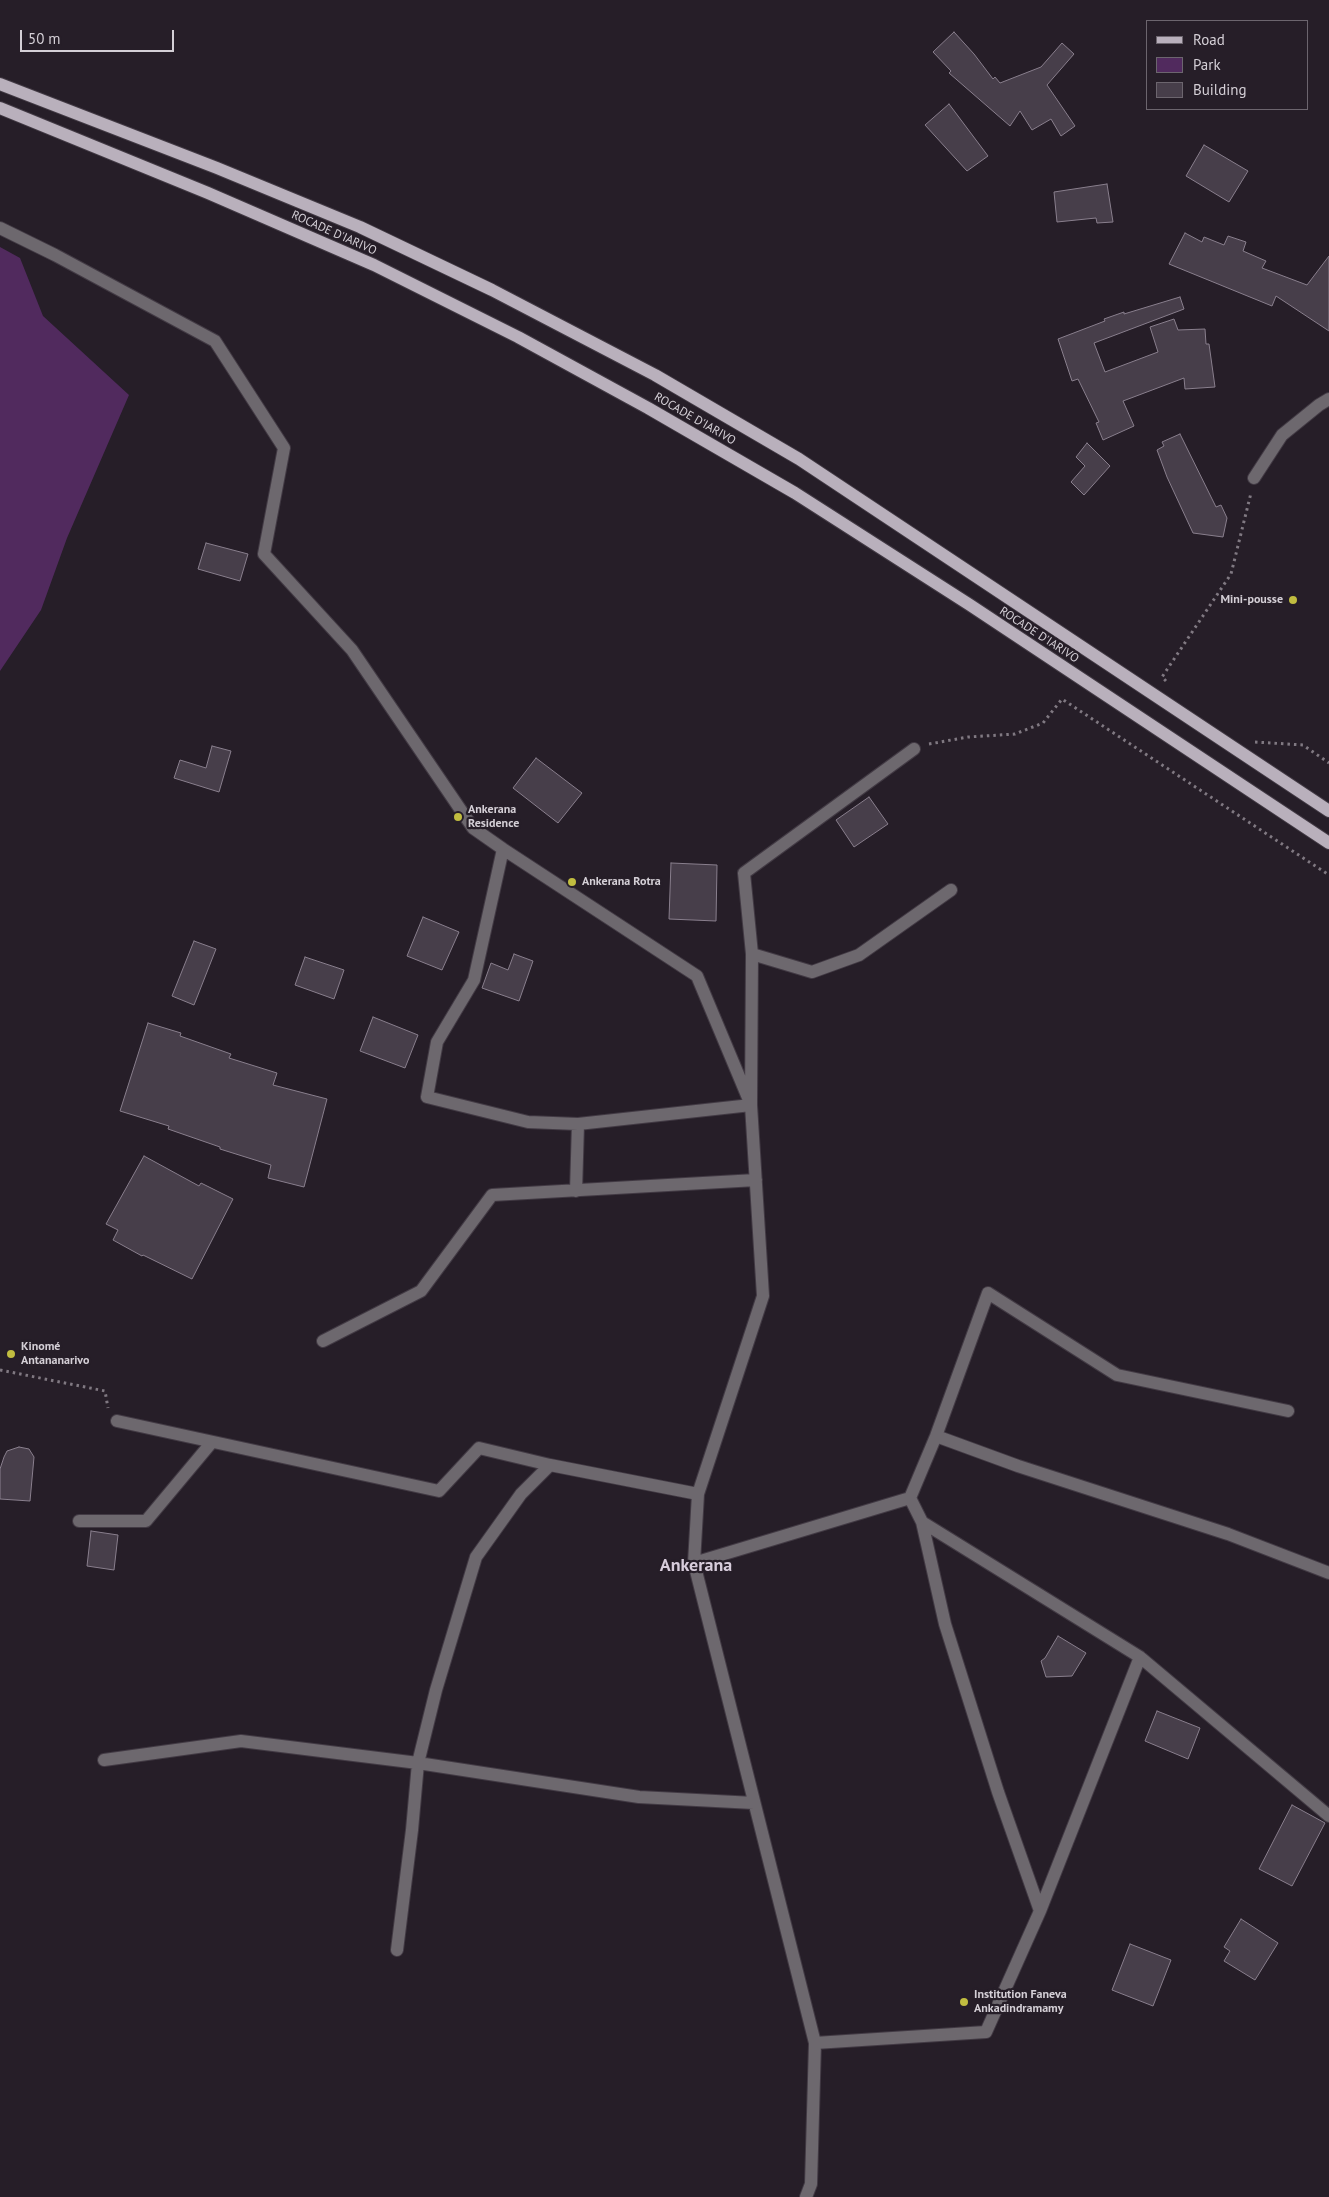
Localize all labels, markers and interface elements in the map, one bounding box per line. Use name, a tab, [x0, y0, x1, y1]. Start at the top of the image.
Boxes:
scale bar	[22, 20, 176, 52]
legend	[1146, 20, 1309, 110]
text: 50 m	[28, 29, 61, 48]
text: Road	[1193, 30, 1225, 49]
text: Park	[1193, 55, 1221, 74]
text: Building	[1193, 80, 1247, 99]
street label: ROCADE D'IARIVO	[289, 208, 379, 258]
street label: ROCADE D'IARIVO	[652, 390, 738, 448]
place label: Mini-pousse	[1220, 593, 1283, 607]
marker: Mini-pousse	[1287, 594, 1299, 606]
street label: ROCADE D'IARIVO	[997, 604, 1081, 666]
place label: Ankerana Residence	[468, 803, 519, 831]
marker: Ankerana Residence	[452, 811, 464, 823]
place label: Ankerana Rotra	[582, 875, 661, 889]
marker: Ankerana Rotra	[566, 876, 578, 888]
place label: Kinomé Antananarivo	[21, 1340, 89, 1368]
marker: Kinomé Antananarivo	[5, 1348, 17, 1360]
district label: Ankerana	[660, 1555, 732, 1577]
place label: Institution Faneva Ankadindramamy	[974, 1988, 1067, 2016]
marker: Institution Faneva Ankadindramamy	[958, 1996, 970, 2008]

